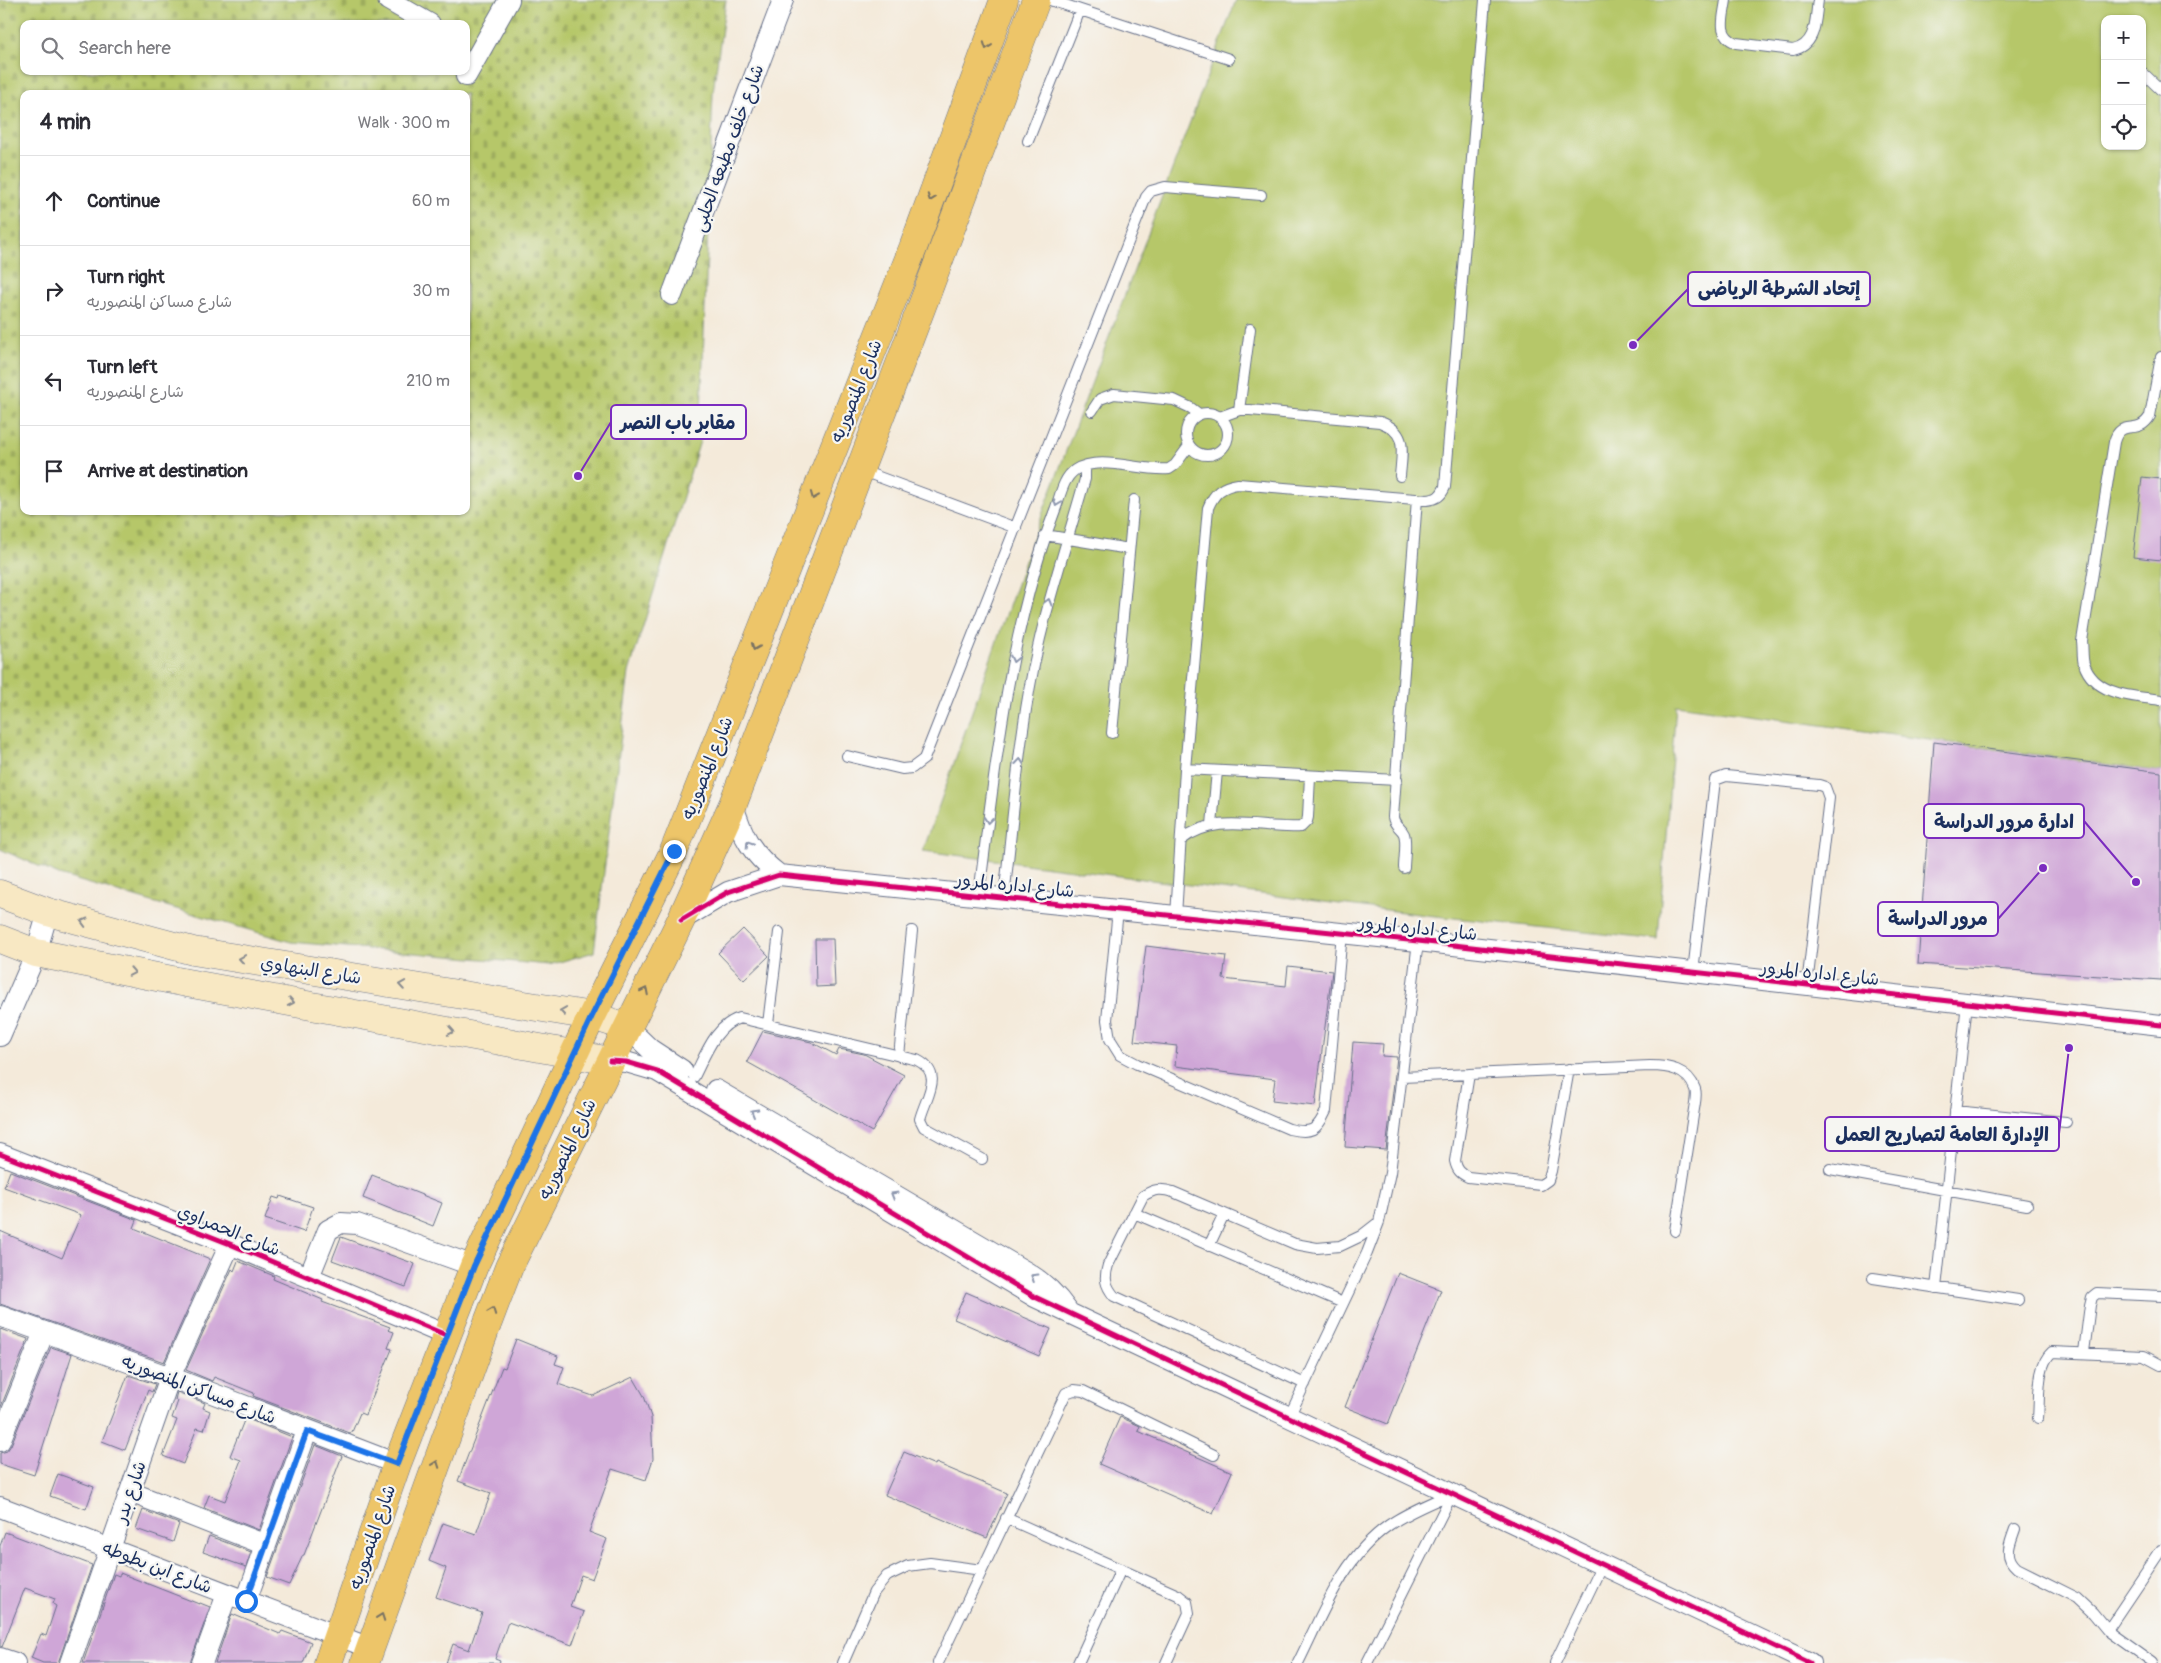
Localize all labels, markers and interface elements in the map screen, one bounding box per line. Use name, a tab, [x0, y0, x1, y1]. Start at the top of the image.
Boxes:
map controls	[2101, 15, 2146, 150]
button: +	[2101, 15, 2146, 60]
search box	[20, 20, 470, 75]
icon: search	[38, 34, 66, 62]
text: Search here	[78, 36, 171, 60]
one-way arrow	[983, 41, 993, 50]
button: −	[2101, 60, 2146, 105]
street label: شارع خلف مطبعه الحلبى	[687, 61, 769, 235]
button: locate	[2101, 105, 2146, 150]
text: 4 min	[40, 109, 91, 136]
text: Walk · 300 m	[358, 113, 450, 133]
icon: ahead	[40, 187, 68, 215]
text: Continue	[87, 189, 160, 213]
text: 60 m	[412, 191, 450, 211]
one-way arrow	[927, 193, 937, 202]
text: Turn right	[87, 265, 165, 289]
callout: إتحاد الشرطة الرياضى	[1688, 272, 1870, 306]
icon: right	[40, 277, 68, 305]
text: إتحاد الشرطة الرياضى	[1698, 277, 1860, 301]
text: 30 m	[412, 281, 450, 301]
text: شارع مساكن المنصوريه	[87, 292, 232, 312]
street label: شارع المنصوريه	[825, 336, 888, 446]
text: Turn left	[87, 355, 157, 379]
icon: left	[40, 367, 68, 395]
text: 210 m	[406, 371, 450, 391]
text: شارع المنصوريه	[87, 382, 184, 402]
callout: مقابر باب النصر	[611, 405, 746, 439]
text: مقابر باب النصر	[618, 411, 736, 435]
icon: arrive	[40, 457, 68, 485]
text: Arrive at destination	[87, 459, 248, 483]
one-way arrow	[810, 491, 820, 500]
one-way arrow	[1053, 498, 1064, 507]
one-way arrow	[1043, 598, 1053, 606]
one-way arrow	[750, 642, 761, 651]
one-way arrow	[1009, 655, 1020, 664]
street label: شارع المنصوريه	[676, 713, 739, 823]
one-way arrow	[1014, 757, 1025, 765]
callout: ادارة مرور الدراسة	[1924, 804, 2084, 838]
text: ادارة مرور الدراسة	[1934, 810, 2074, 834]
one-way arrow	[984, 815, 994, 824]
route end	[663, 840, 686, 863]
one-way arrow	[746, 840, 755, 850]
street label: شارع اداره المرور	[952, 868, 1075, 903]
callout: مرور الدراسة	[1878, 902, 1998, 936]
text: مرور الدراسة	[1888, 907, 1988, 931]
street label: شارع اداره المرور	[1355, 911, 1478, 946]
one-way arrow	[80, 917, 89, 927]
street label: شارع البنهاوي	[259, 951, 363, 991]
one-way arrow	[238, 955, 246, 965]
street label: شارع اداره المرور	[1757, 956, 1880, 991]
one-way arrow	[127, 966, 136, 977]
one-way arrow	[398, 981, 407, 991]
one-way arrow	[639, 988, 649, 997]
one-way arrow	[287, 996, 296, 1007]
one-way arrow	[558, 1006, 566, 1017]
one-way arrow	[447, 1026, 456, 1036]
street label: شارع المنصوريه	[533, 1095, 602, 1203]
one-way arrow	[751, 1109, 760, 1119]
callout: الإدارة العامة لتصاريح العمل	[1825, 1117, 2059, 1151]
text: الإدارة العامة لتصاريح العمل	[1835, 1123, 2049, 1147]
one-way arrow	[891, 1191, 900, 1201]
street label: شارع الحمراوي	[174, 1199, 284, 1262]
one-way arrow	[1031, 1274, 1040, 1283]
one-way arrow	[486, 1308, 496, 1316]
street label: شارع مساكن المنصوريه	[118, 1349, 279, 1429]
street label: شارع بدر	[109, 1458, 152, 1528]
one-way arrow	[430, 1460, 440, 1469]
street label: شارع المنصوريه	[344, 1482, 401, 1593]
street label: شارع ابن بطوطه	[99, 1536, 215, 1599]
route start	[235, 1590, 258, 1613]
one-way arrow	[375, 1613, 385, 1622]

